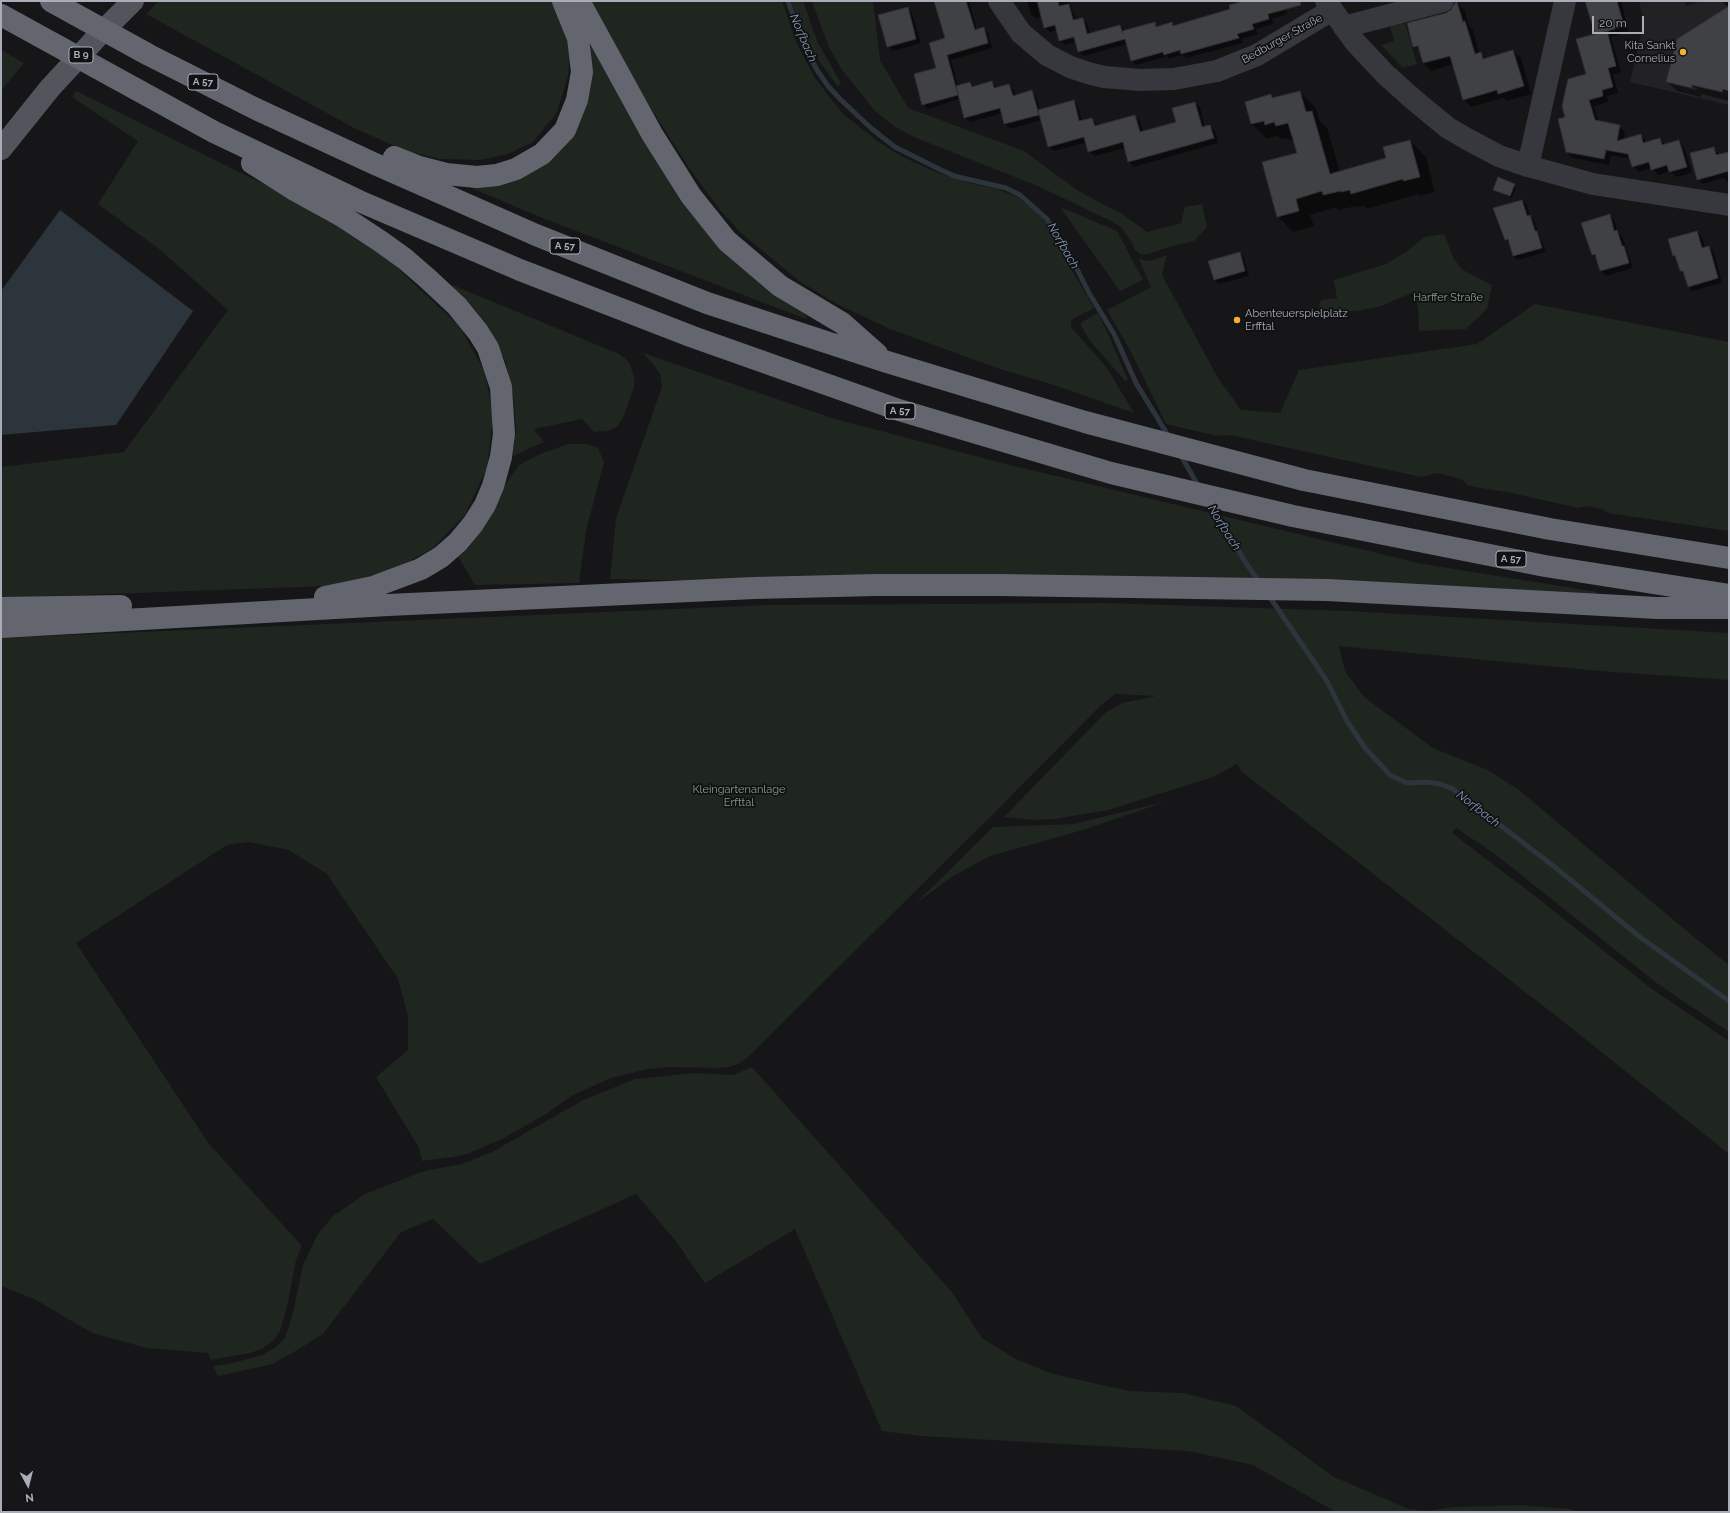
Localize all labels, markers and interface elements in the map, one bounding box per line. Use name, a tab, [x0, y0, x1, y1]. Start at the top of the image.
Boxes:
scale bar	[1594, 8, 1646, 34]
street label: Bedburger Straße	[1239, 11, 1325, 67]
water label: Norfbach	[786, 12, 820, 64]
text: 20 m	[1599, 16, 1627, 30]
place label: Kita Sankt Cornelius	[1624, 39, 1675, 65]
road number: B 9	[69, 47, 93, 63]
marker: Kita Sankt Cornelius	[1678, 47, 1688, 57]
road number: A 57	[188, 74, 218, 90]
water label: Norfbach	[1044, 220, 1082, 272]
road number: A 57	[550, 238, 580, 254]
park label: Harffer Straße	[1413, 291, 1483, 305]
place label: Abenteuerspielplatz Erfftal	[1245, 307, 1348, 333]
marker: Abenteuerspielplatz Erfftal	[1232, 315, 1242, 325]
road number: A 57	[885, 403, 915, 419]
water label: Norfbach	[1204, 503, 1244, 553]
road number: A 57	[1496, 551, 1526, 567]
park label: Kleingartenanlage Erfttal	[692, 783, 786, 809]
water label: Norfbach	[1453, 788, 1503, 830]
north arrow	[8, 1465, 48, 1505]
text: N	[25, 1490, 34, 1504]

